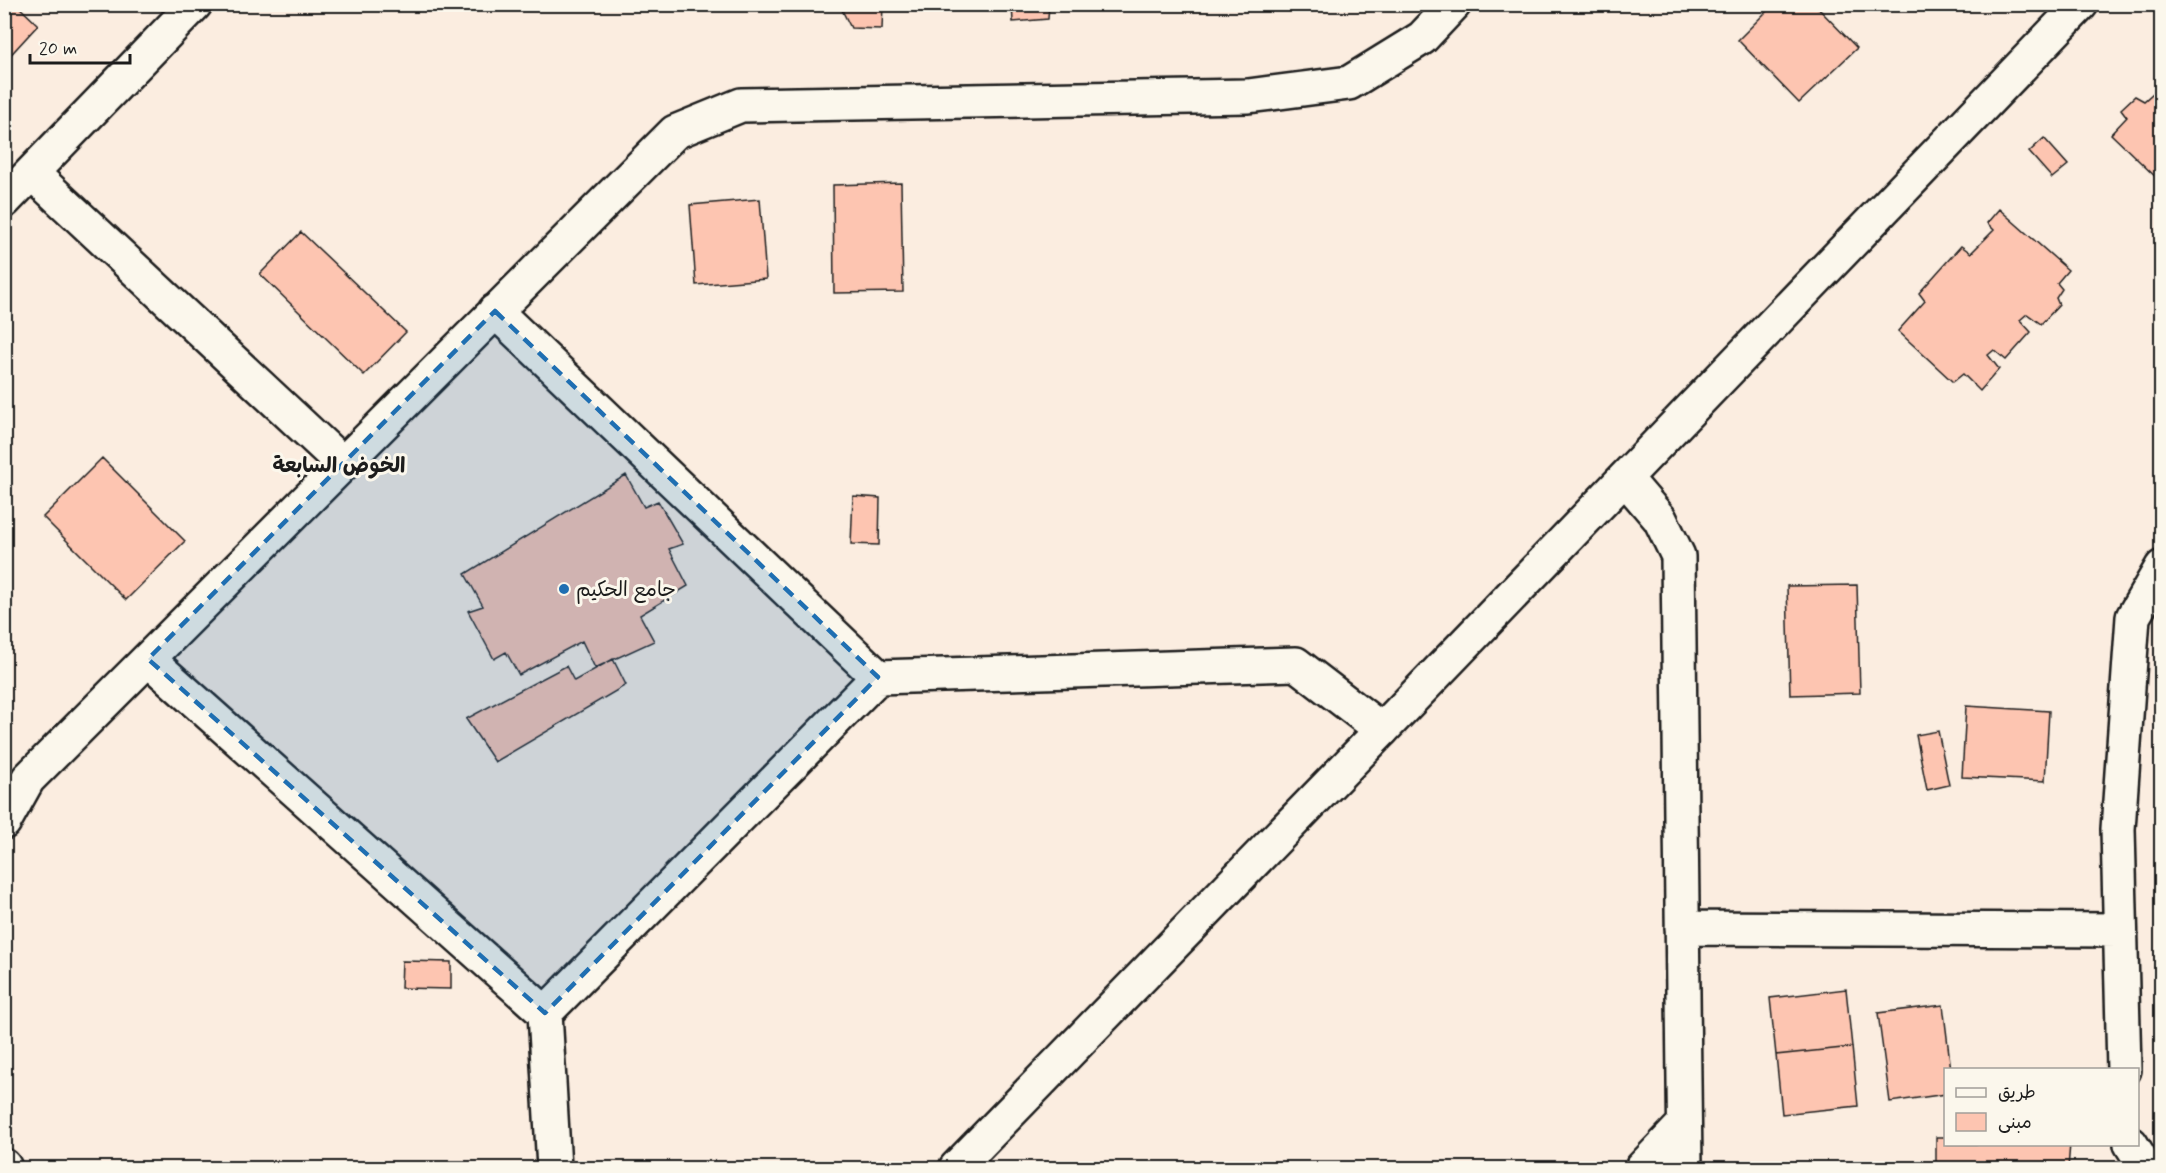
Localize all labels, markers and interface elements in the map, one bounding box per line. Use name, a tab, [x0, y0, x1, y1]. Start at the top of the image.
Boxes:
scale bar	[30, 27, 130, 65]
text: 20 m	[39, 37, 77, 61]
district label: الخوض السابعة	[273, 452, 405, 480]
place label: جامع الحكيم	[576, 577, 676, 604]
marker: جامع الحكيم	[557, 582, 571, 596]
legend	[1944, 1068, 2139, 1146]
text: طريق	[1998, 1081, 2036, 1105]
text: مبنى	[1998, 1111, 2032, 1135]

